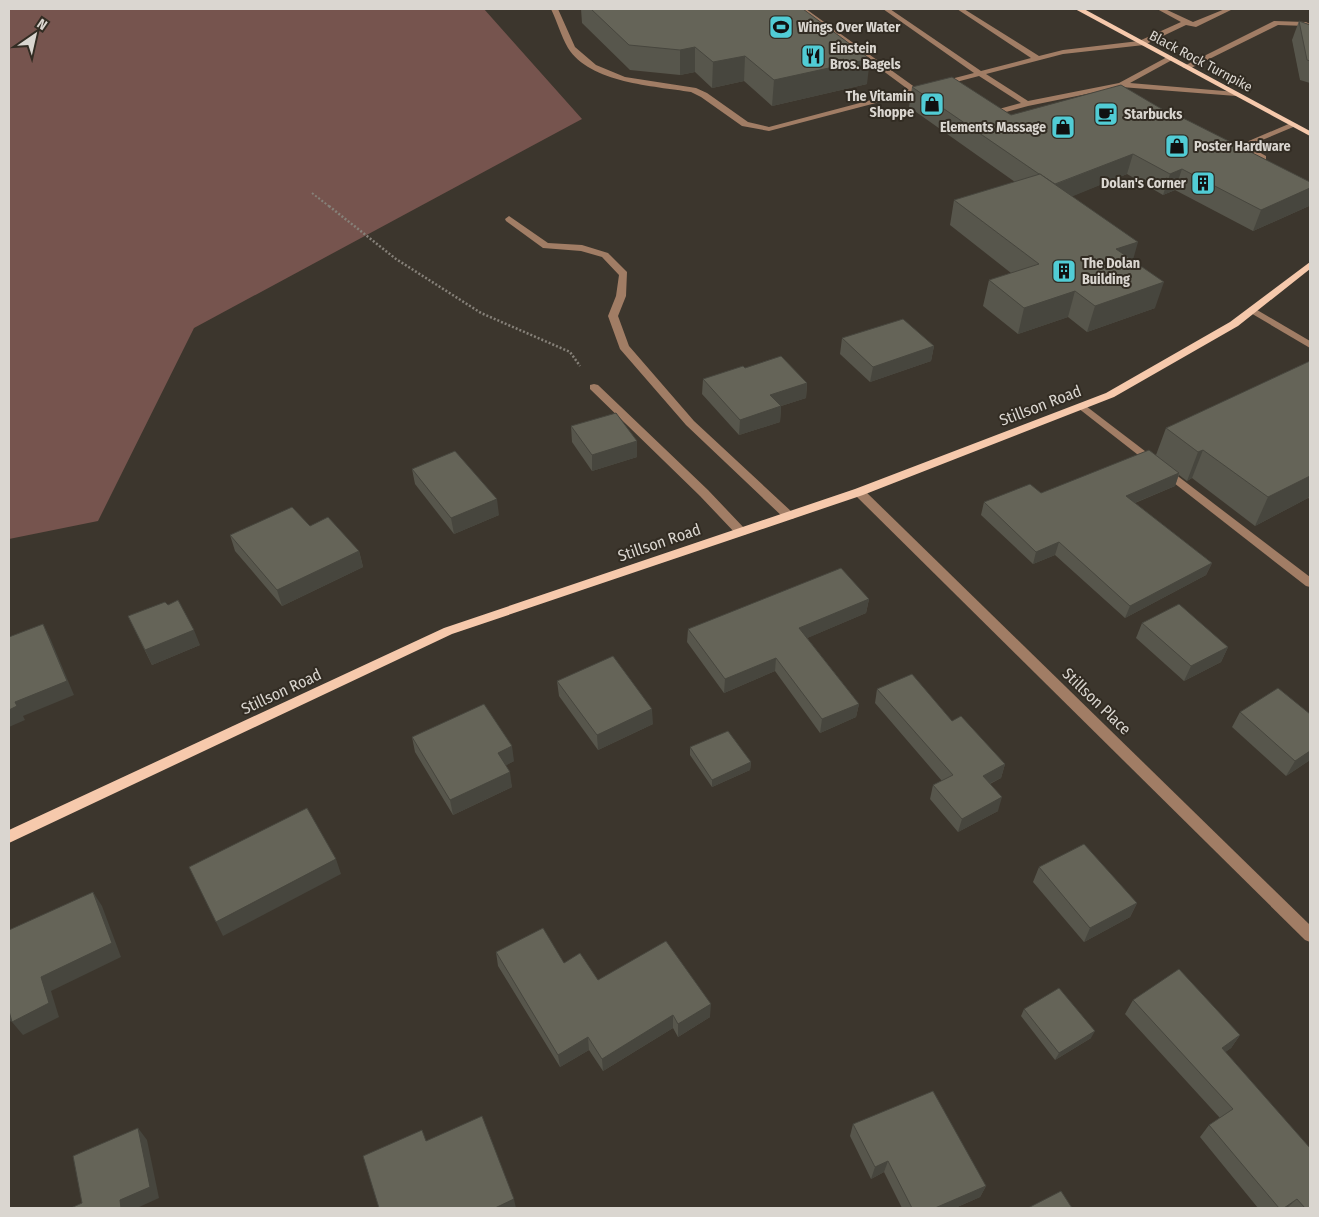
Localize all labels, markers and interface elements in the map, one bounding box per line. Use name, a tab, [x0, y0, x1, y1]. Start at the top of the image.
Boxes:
north arrow	[10, 10, 60, 60]
sports icon: Wings Over Water	[768, 14, 794, 40]
text: N	[34, 15, 50, 34]
place label: Wings Over Water	[798, 19, 901, 36]
street label: Black Rock Turnpike	[1146, 27, 1255, 96]
place label: Einstein Bros. Bagels	[830, 40, 901, 73]
restaurant icon: Einstein Bros. Bagels	[800, 43, 826, 69]
place label: The Vitamin Shoppe	[845, 88, 914, 121]
shop icon: The Vitamin Shoppe	[919, 91, 945, 117]
cafe icon: Starbucks	[1093, 101, 1119, 127]
place label: Starbucks	[1124, 106, 1182, 123]
shop icon: Elements Massage	[1050, 114, 1076, 140]
place label: Elements Massage	[940, 119, 1046, 136]
shop icon: Poster Hardware	[1164, 133, 1190, 159]
place label: Poster Hardware	[1194, 138, 1291, 155]
building icon: Dolan's Corner	[1190, 170, 1216, 196]
place label: Dolan's Corner	[1101, 175, 1187, 192]
place label: The Dolan Building	[1082, 255, 1140, 288]
building icon: The Dolan Building	[1051, 258, 1077, 284]
street label: Stillson Road	[997, 381, 1084, 430]
street label: Stillson Road	[615, 519, 703, 565]
street label: Stillson Place	[1058, 664, 1135, 739]
street label: Stillson Road	[238, 665, 324, 718]

